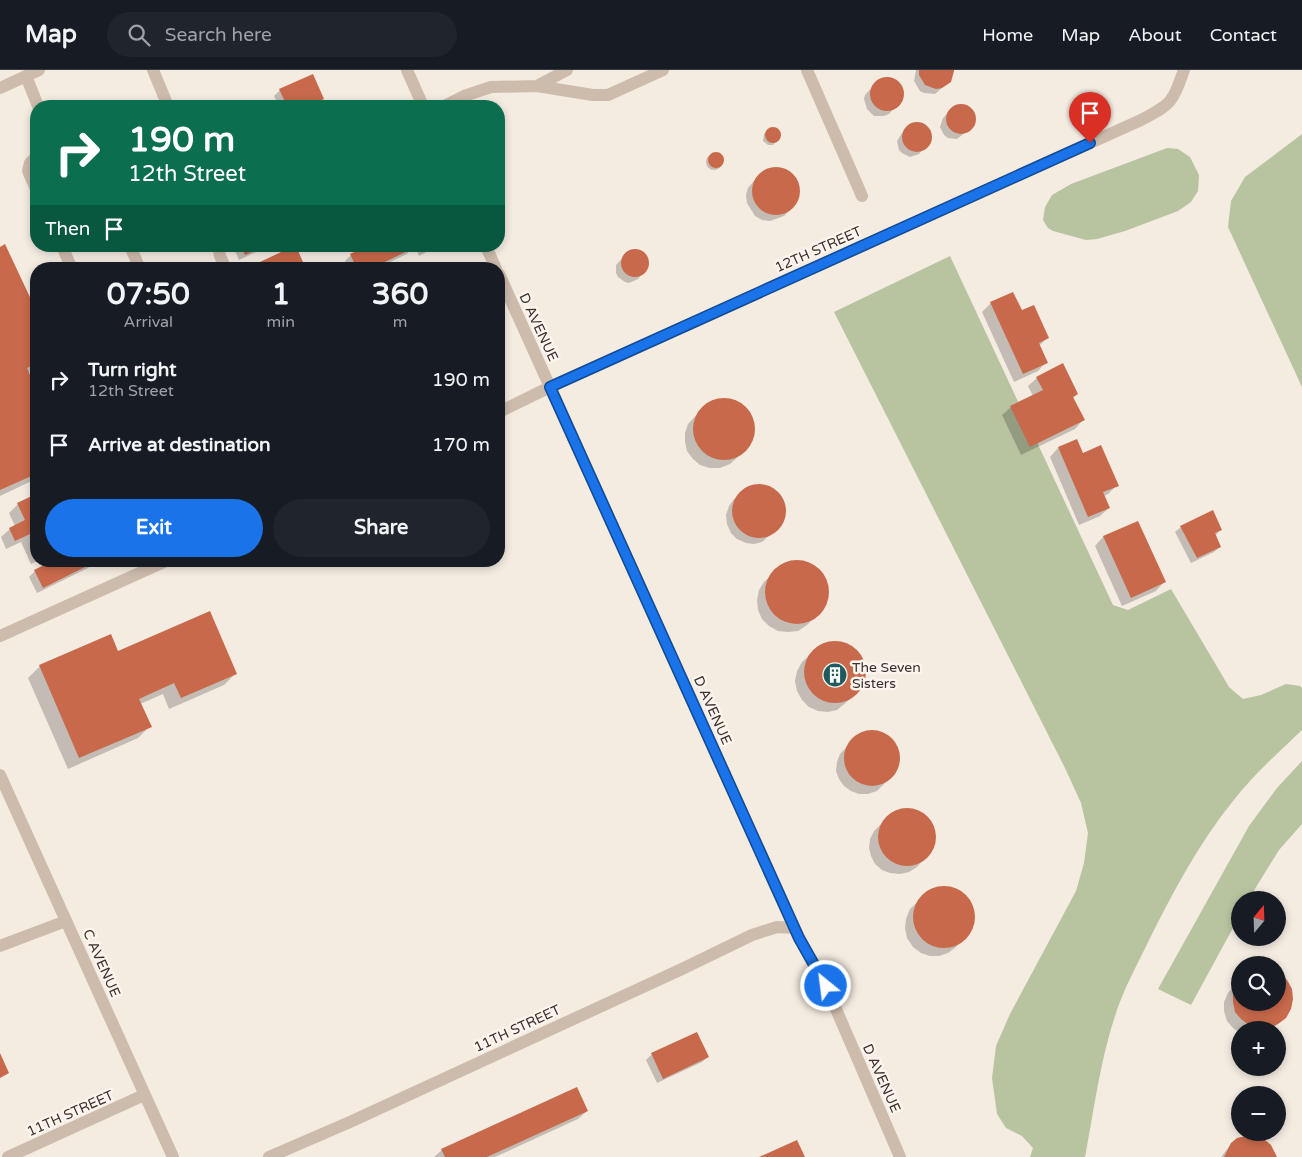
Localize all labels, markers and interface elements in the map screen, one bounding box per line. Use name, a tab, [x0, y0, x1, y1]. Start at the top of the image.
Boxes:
search box	[107, 12, 457, 57]
text: Map	[25, 20, 77, 49]
icon: search	[125, 21, 153, 49]
text: Search here	[165, 24, 272, 46]
text: Home	[982, 24, 1033, 46]
text: Map	[1061, 24, 1100, 46]
text: About	[1128, 24, 1182, 46]
text: Contact	[1210, 24, 1277, 46]
pin	[1069, 92, 1111, 143]
icon: arrive	[1076, 99, 1104, 127]
text: 190 m	[128, 119, 235, 161]
icon: right	[45, 120, 110, 185]
text: 12th Street	[128, 161, 246, 187]
icon: arrive	[100, 215, 128, 243]
text: Then	[45, 218, 90, 240]
street label: 12TH STREET	[772, 223, 865, 276]
text: 07:50	[107, 276, 190, 313]
text: 1	[271, 276, 290, 313]
text: 360	[372, 276, 428, 313]
street label: D AVENUE	[515, 290, 562, 364]
text: Arrival	[124, 312, 173, 332]
text: min	[267, 312, 295, 332]
text: m	[393, 312, 407, 332]
text: Turn right	[88, 359, 176, 381]
icon: right	[45, 366, 73, 394]
text: 190 m	[432, 369, 490, 391]
text: 12th Street	[88, 381, 174, 401]
icon: arrive	[45, 431, 73, 459]
text: Arrive at destination	[88, 434, 271, 456]
text: 170 m	[432, 434, 490, 456]
button: Exit	[45, 499, 263, 557]
button: Share	[273, 499, 490, 557]
place label: The Seven Sisters	[852, 659, 921, 692]
building icon: The Seven Sisters	[822, 662, 848, 688]
street label: D AVENUE	[690, 673, 735, 747]
north arrow	[1231, 891, 1286, 946]
map controls	[1231, 891, 1286, 1141]
street label: C AVENUE	[79, 927, 124, 1000]
button: search	[1231, 956, 1286, 1011]
position arrow	[799, 959, 851, 1011]
street label: 11TH STREET	[471, 1001, 564, 1056]
button: +	[1231, 1021, 1286, 1076]
street label: D AVENUE	[859, 1041, 904, 1115]
button: −	[1231, 1086, 1286, 1141]
street label: 11TH STREET	[24, 1087, 117, 1140]

